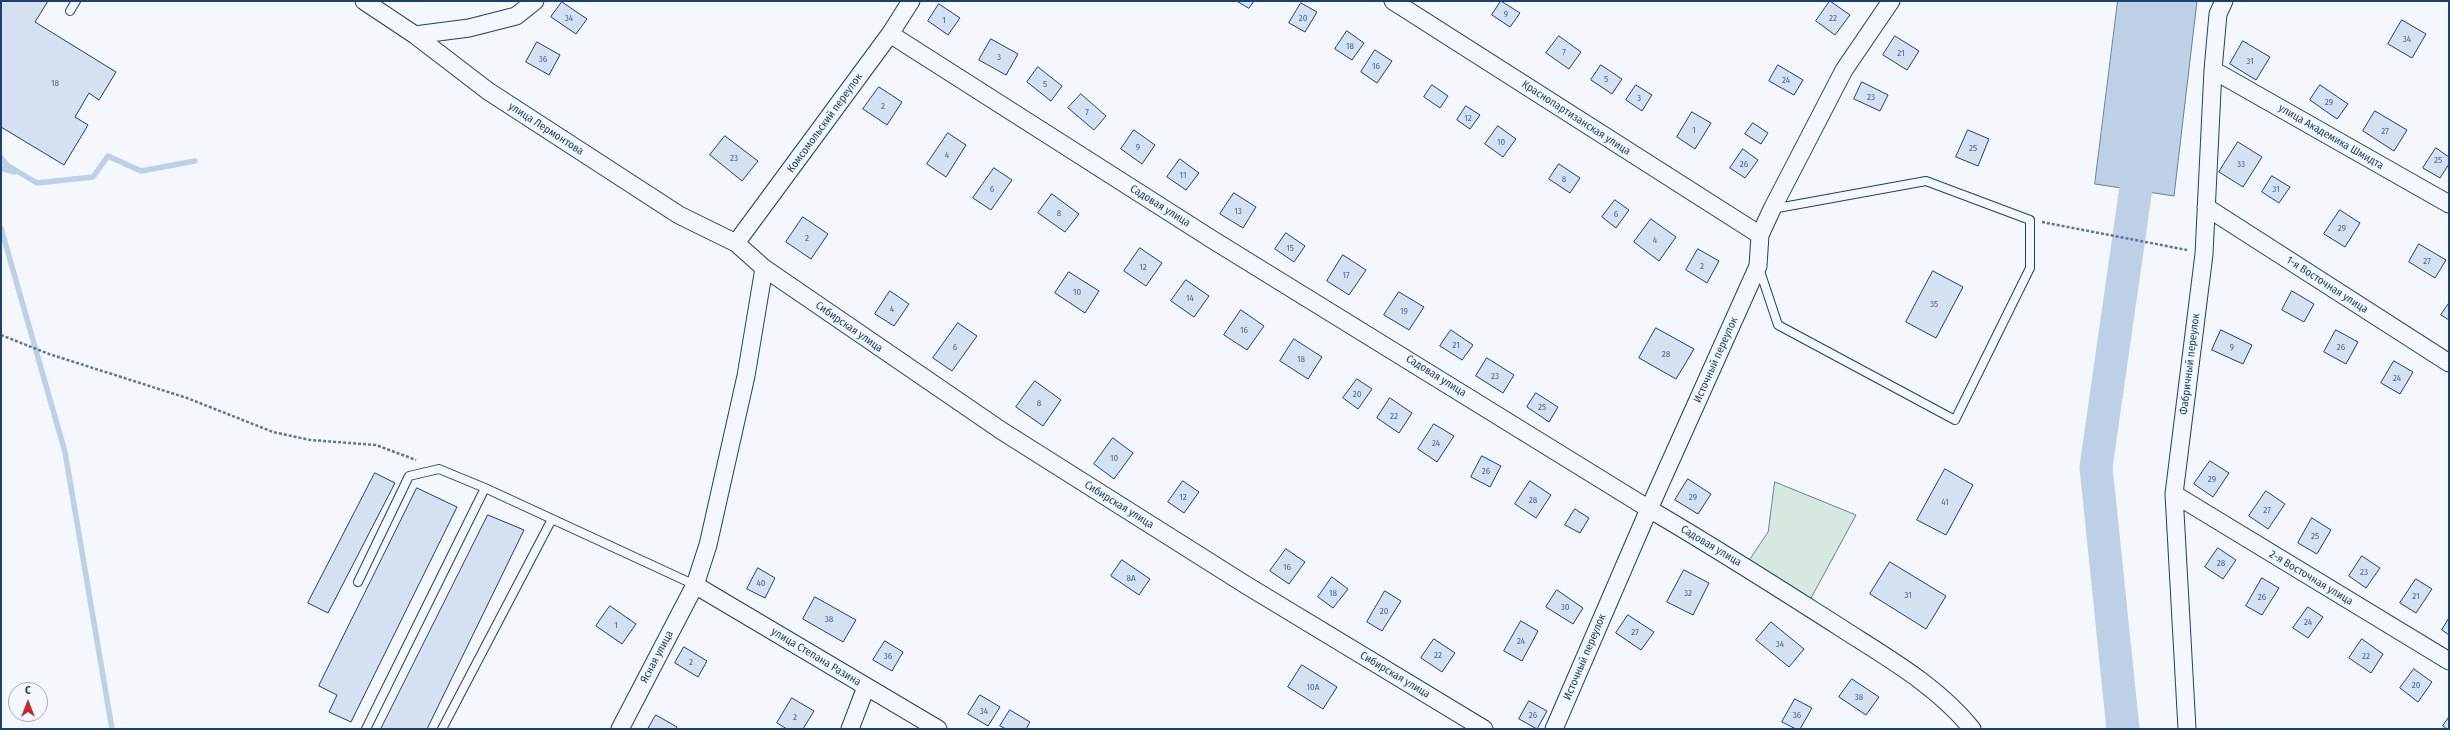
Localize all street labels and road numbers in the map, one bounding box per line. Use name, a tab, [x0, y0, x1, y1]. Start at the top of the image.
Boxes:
street label: Комсомольский переулок	[784, 71, 866, 175]
street label: Краснопартизанская улица	[1519, 78, 1633, 158]
street label: улица Лермонтова	[506, 100, 586, 158]
street label: улица Академика Шмидта	[2276, 101, 2386, 173]
street label: Садовая улица	[1127, 182, 1193, 230]
street label: 1-я Восточная улица	[2284, 254, 2370, 316]
street label: Сибирская улица	[813, 299, 885, 355]
street label: Фабричный переулок	[2177, 313, 2203, 415]
street label: Источный переулок	[1691, 315, 1741, 405]
street label: Садовая улица	[1403, 352, 1469, 400]
street label: Сибирская улица	[1082, 478, 1156, 532]
street label: Садовая улица	[1678, 523, 1744, 569]
street label: 2-я Восточная улица	[2267, 548, 2355, 608]
street label: Источный переулок	[1561, 612, 1609, 702]
street label: улица Степана Разина	[769, 625, 863, 689]
street label: Ясная улица	[638, 628, 676, 686]
street label: Сибирская улица	[1358, 649, 1432, 701]

